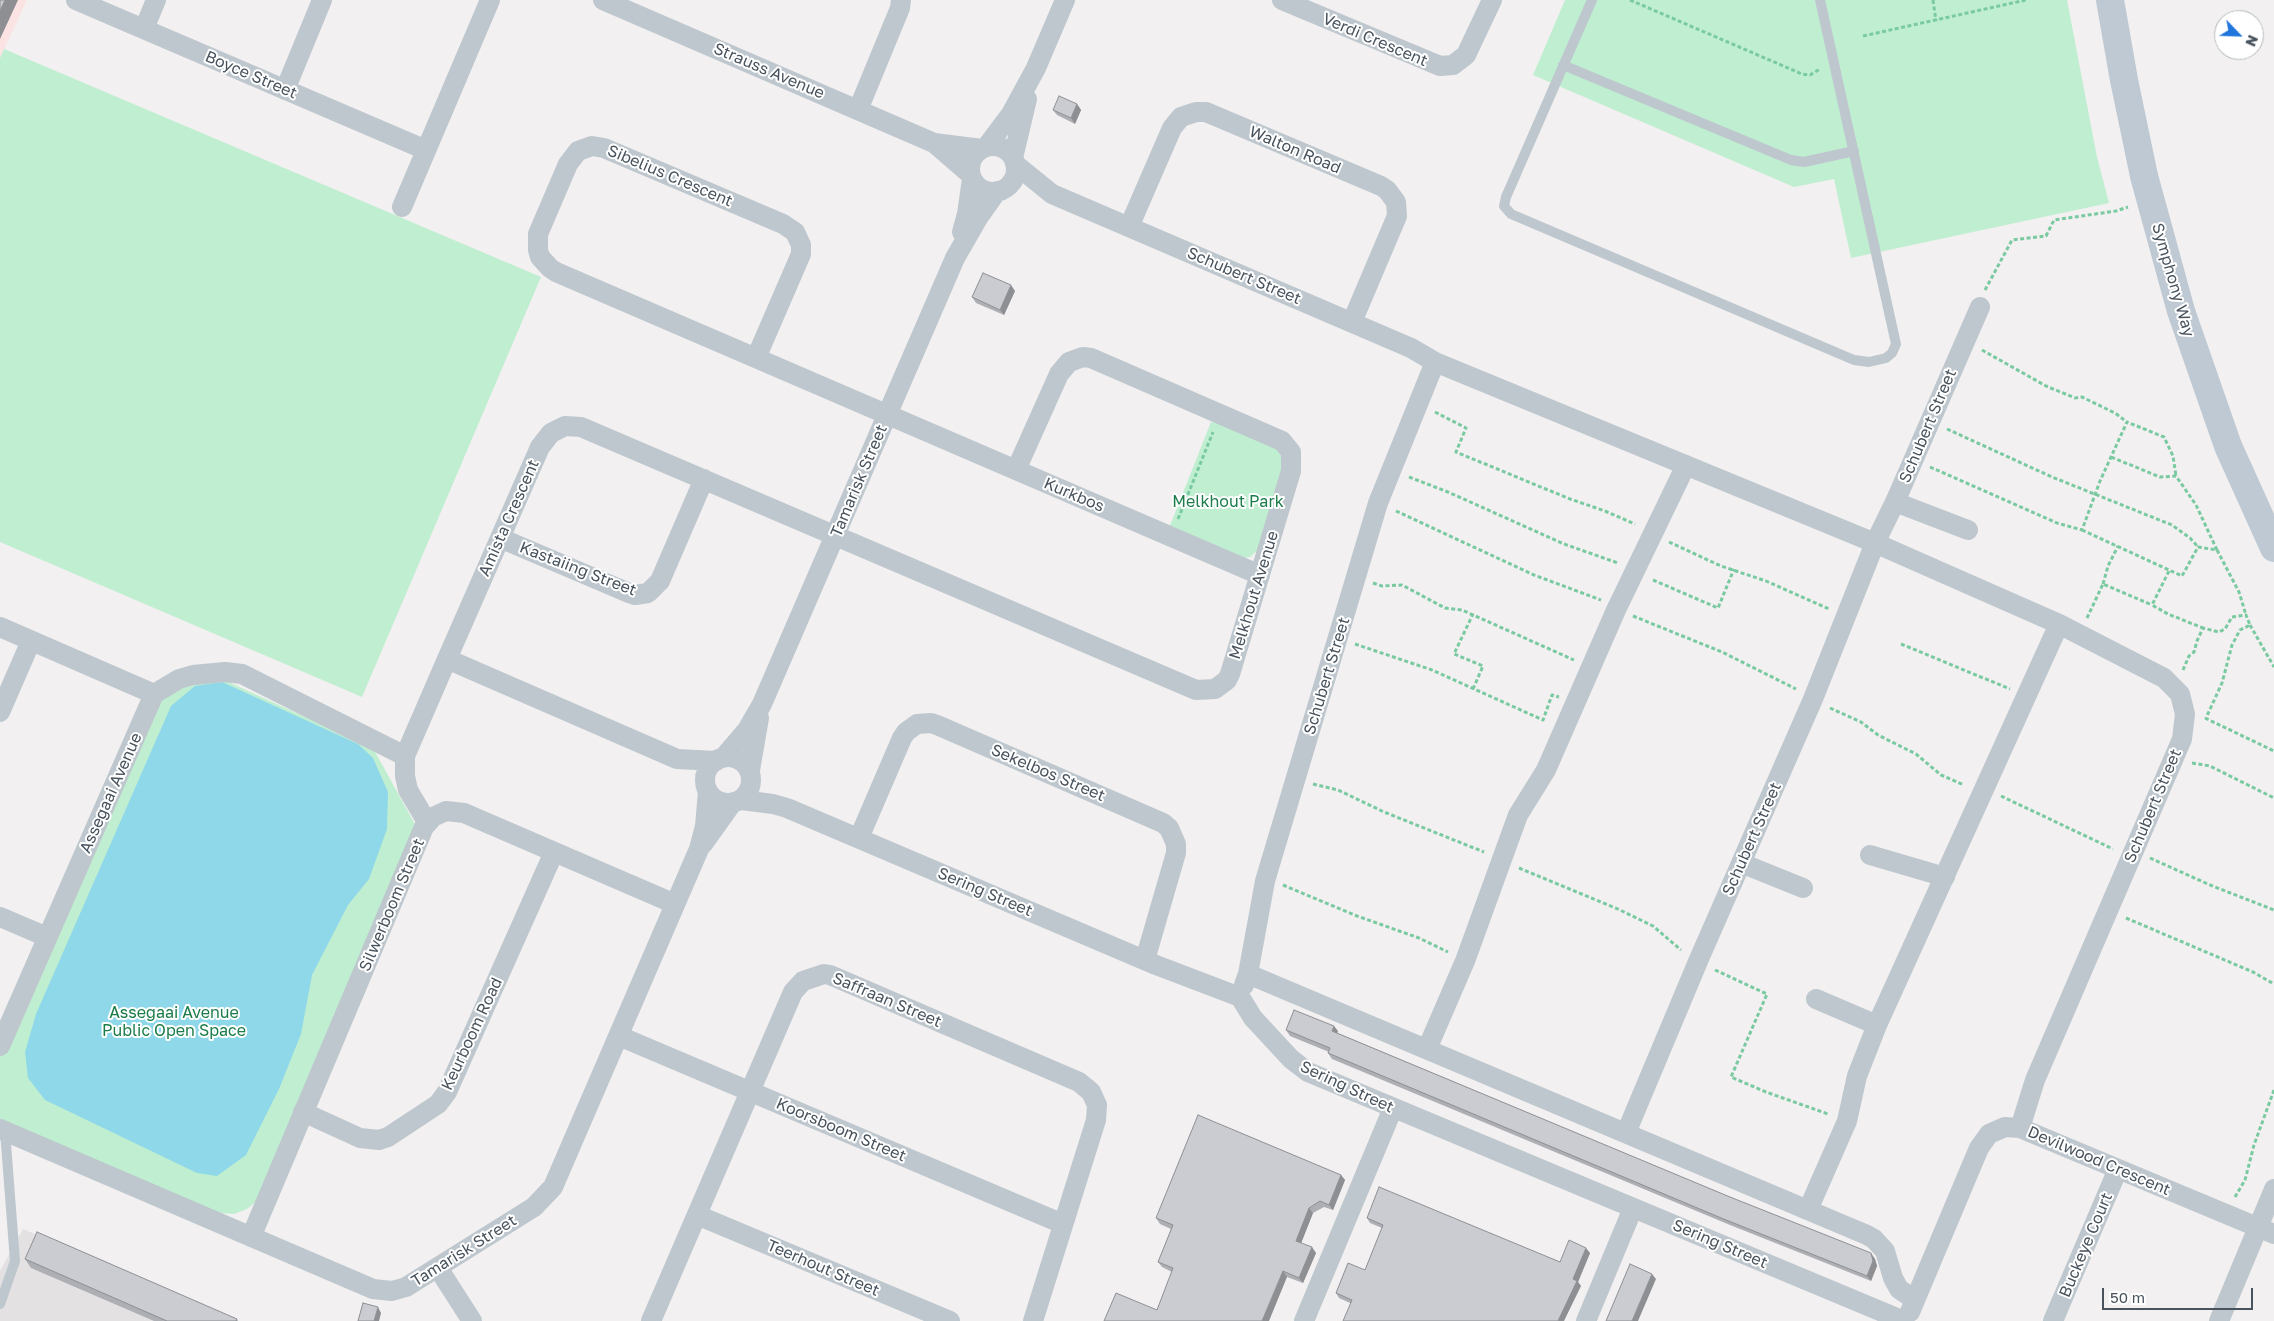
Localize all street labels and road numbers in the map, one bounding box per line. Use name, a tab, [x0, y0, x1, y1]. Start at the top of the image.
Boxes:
street label: Verdi Crescent	[1320, 9, 1430, 71]
street label: Strauss Avenue	[711, 39, 827, 103]
street label: Boyce Street	[202, 47, 300, 103]
street label: Walton Road	[1246, 122, 1344, 178]
street label: Sibelius Crescent	[605, 141, 735, 211]
street label: Symphony Way	[2148, 221, 2198, 339]
street label: Schubert Street	[1184, 243, 1304, 309]
street label: Schubert Street	[1895, 366, 1961, 486]
street label: Tamarisk Street	[827, 422, 891, 540]
street label: Amista Crescent	[475, 457, 543, 579]
street label: Kurkbos	[1041, 474, 1107, 516]
street label: Melkhout Avenue	[1225, 529, 1283, 661]
street label: Kastaiing Street	[517, 538, 639, 600]
street label: Schubert Street	[1300, 615, 1354, 737]
street label: Assegaai Avenue	[76, 730, 146, 856]
street label: Sekelbos Street	[988, 740, 1108, 806]
street label: Schubert Street	[2120, 746, 2186, 866]
street label: Schubert Street	[1718, 779, 1786, 899]
street label: Silwerboom Street	[355, 836, 429, 974]
street label: Sering Street	[935, 863, 1035, 921]
street label: Saffraan Street	[830, 968, 944, 1032]
street label: Keurboom Road	[437, 975, 507, 1093]
street label: Sering Street	[1297, 1057, 1397, 1117]
street label: Koorsboom Street	[773, 1094, 909, 1166]
street label: Devilwood Crescent	[2025, 1122, 2173, 1200]
street label: Buckeye Court	[2055, 1190, 2117, 1300]
street label: Tamarisk Street	[408, 1211, 520, 1291]
street label: Sering Street	[1670, 1215, 1770, 1273]
street label: Teerhout Street	[764, 1236, 882, 1300]

